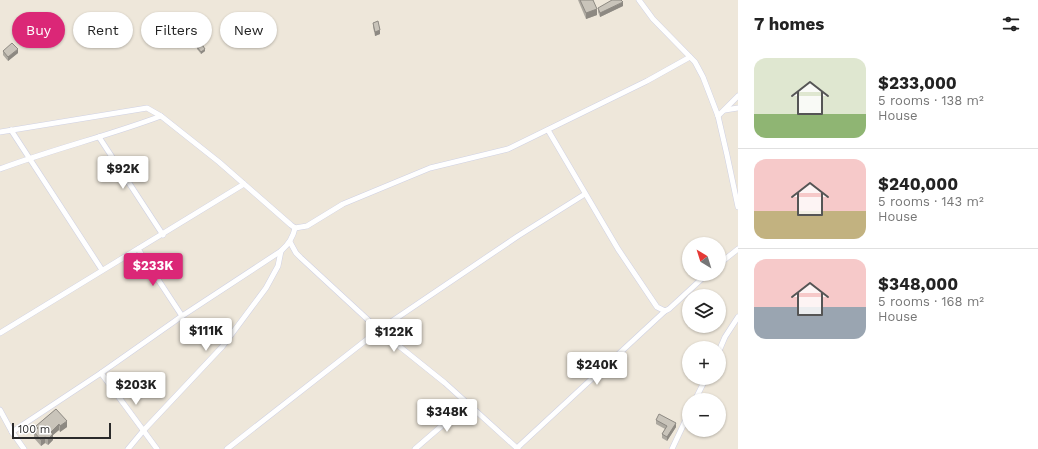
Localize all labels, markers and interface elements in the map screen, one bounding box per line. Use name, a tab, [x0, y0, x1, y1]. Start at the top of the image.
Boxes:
chip: Buy	[12, 12, 65, 48]
chip: Rent	[73, 12, 133, 48]
chip: Filters	[141, 12, 212, 48]
chip: New	[220, 12, 277, 48]
icon: filters	[1000, 13, 1022, 35]
text: 7 homes	[754, 14, 824, 34]
text: $233,000	[878, 73, 957, 93]
icon: home	[786, 74, 834, 122]
text: 5 rooms · 138 m²	[878, 93, 984, 108]
text: House	[878, 108, 918, 123]
pin: $92K	[99, 156, 147, 190]
text: $92K	[106, 161, 140, 176]
text: $240,000	[878, 174, 958, 194]
icon: home	[786, 175, 834, 223]
text: 5 rooms · 143 m²	[878, 194, 984, 209]
text: House	[878, 209, 918, 224]
north arrow	[682, 237, 726, 281]
map controls	[682, 237, 726, 437]
pin: $233K	[125, 253, 181, 287]
text: $233K	[133, 258, 173, 273]
text: $348,000	[878, 274, 958, 294]
icon: home	[786, 275, 834, 323]
button: layers	[682, 289, 726, 333]
text: 5 rooms · 168 m²	[878, 294, 984, 309]
text: House	[878, 309, 918, 324]
pin: $111K	[178, 318, 234, 352]
pin: $122K	[366, 319, 422, 353]
text: $111K	[189, 323, 223, 338]
text: $122K	[375, 324, 413, 339]
button: +	[682, 341, 726, 385]
pin: $240K	[569, 352, 625, 386]
text: $240K	[576, 357, 618, 372]
pin: $203K	[108, 372, 164, 406]
text: $203K	[115, 377, 157, 392]
button: −	[682, 393, 726, 437]
pin: $348K	[419, 399, 475, 433]
text: $348K	[426, 404, 468, 419]
scale bar	[12, 421, 111, 440]
text: 100 m	[18, 423, 50, 436]

